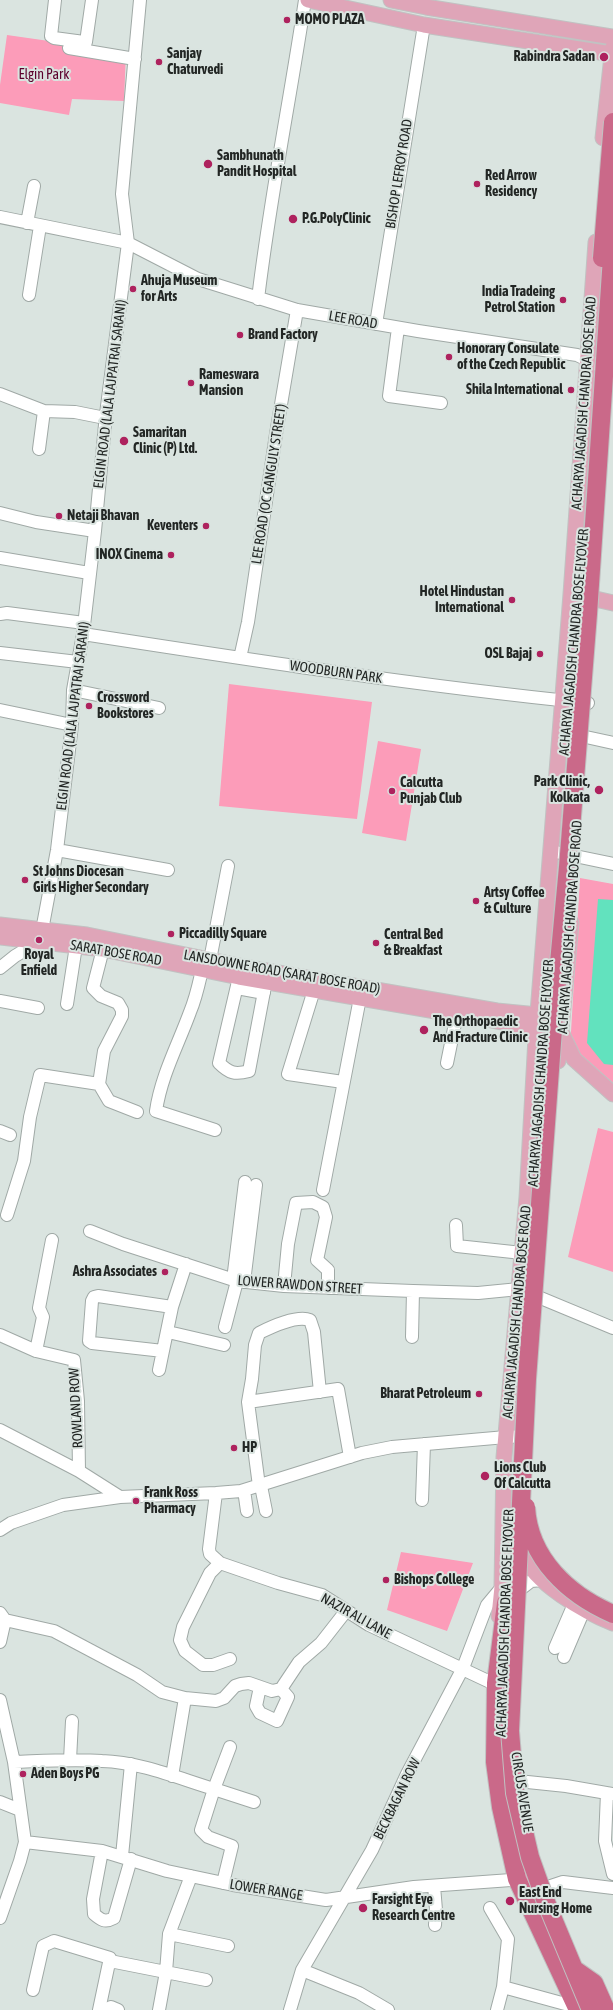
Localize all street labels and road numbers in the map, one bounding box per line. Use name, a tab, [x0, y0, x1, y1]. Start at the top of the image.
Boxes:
street label: BISHOP LEFROY ROAD	[382, 118, 416, 230]
street label: ACHARYA JAGADISH CHANDRA BOSE ROAD	[568, 296, 600, 510]
street label: ELGIN ROAD (LALA LAJPATRAI SARANI)	[90, 298, 130, 490]
street label: LEE ROAD	[327, 307, 379, 333]
street label: LEE ROAD (OC GANGULY STREET)	[248, 403, 290, 565]
street label: ACHARYA JAGADISH CHANDRA BOSE FLYOVER	[556, 528, 592, 756]
street label: ELGIN ROAD (LALA LAJPATRAI SARANI)	[53, 620, 93, 812]
street label: WOODBURN PARK	[289, 657, 383, 687]
street label: ACHARYA JAGADISH CHANDRA BOSE ROAD	[554, 820, 586, 1034]
street label: SARAT BOSE ROAD	[69, 937, 163, 969]
street label: LANSDOWNE ROAD (SARAT BOSE ROAD)	[182, 946, 382, 998]
street label: ACHARYA JAGADISH CHANDRA BOSE FLYOVER	[525, 959, 557, 1187]
street label: ACHARYA JAGADISH CHANDRA BOSE ROAD	[499, 1205, 535, 1419]
street label: LOWER RAWDON STREET	[237, 1272, 363, 1298]
street label: ROWLAND ROW	[66, 1367, 86, 1449]
street label: ACHARYA JAGADISH CHANDRA BOSE FLYOVER	[493, 1509, 517, 1737]
street label: NAZIR ALI LANE	[318, 1590, 394, 1642]
street label: CIRCUS AVENUE	[507, 1751, 537, 1833]
street label: BECKBAGAN ROW	[370, 1755, 424, 1843]
street label: LOWER RANGE	[228, 1876, 304, 1904]

